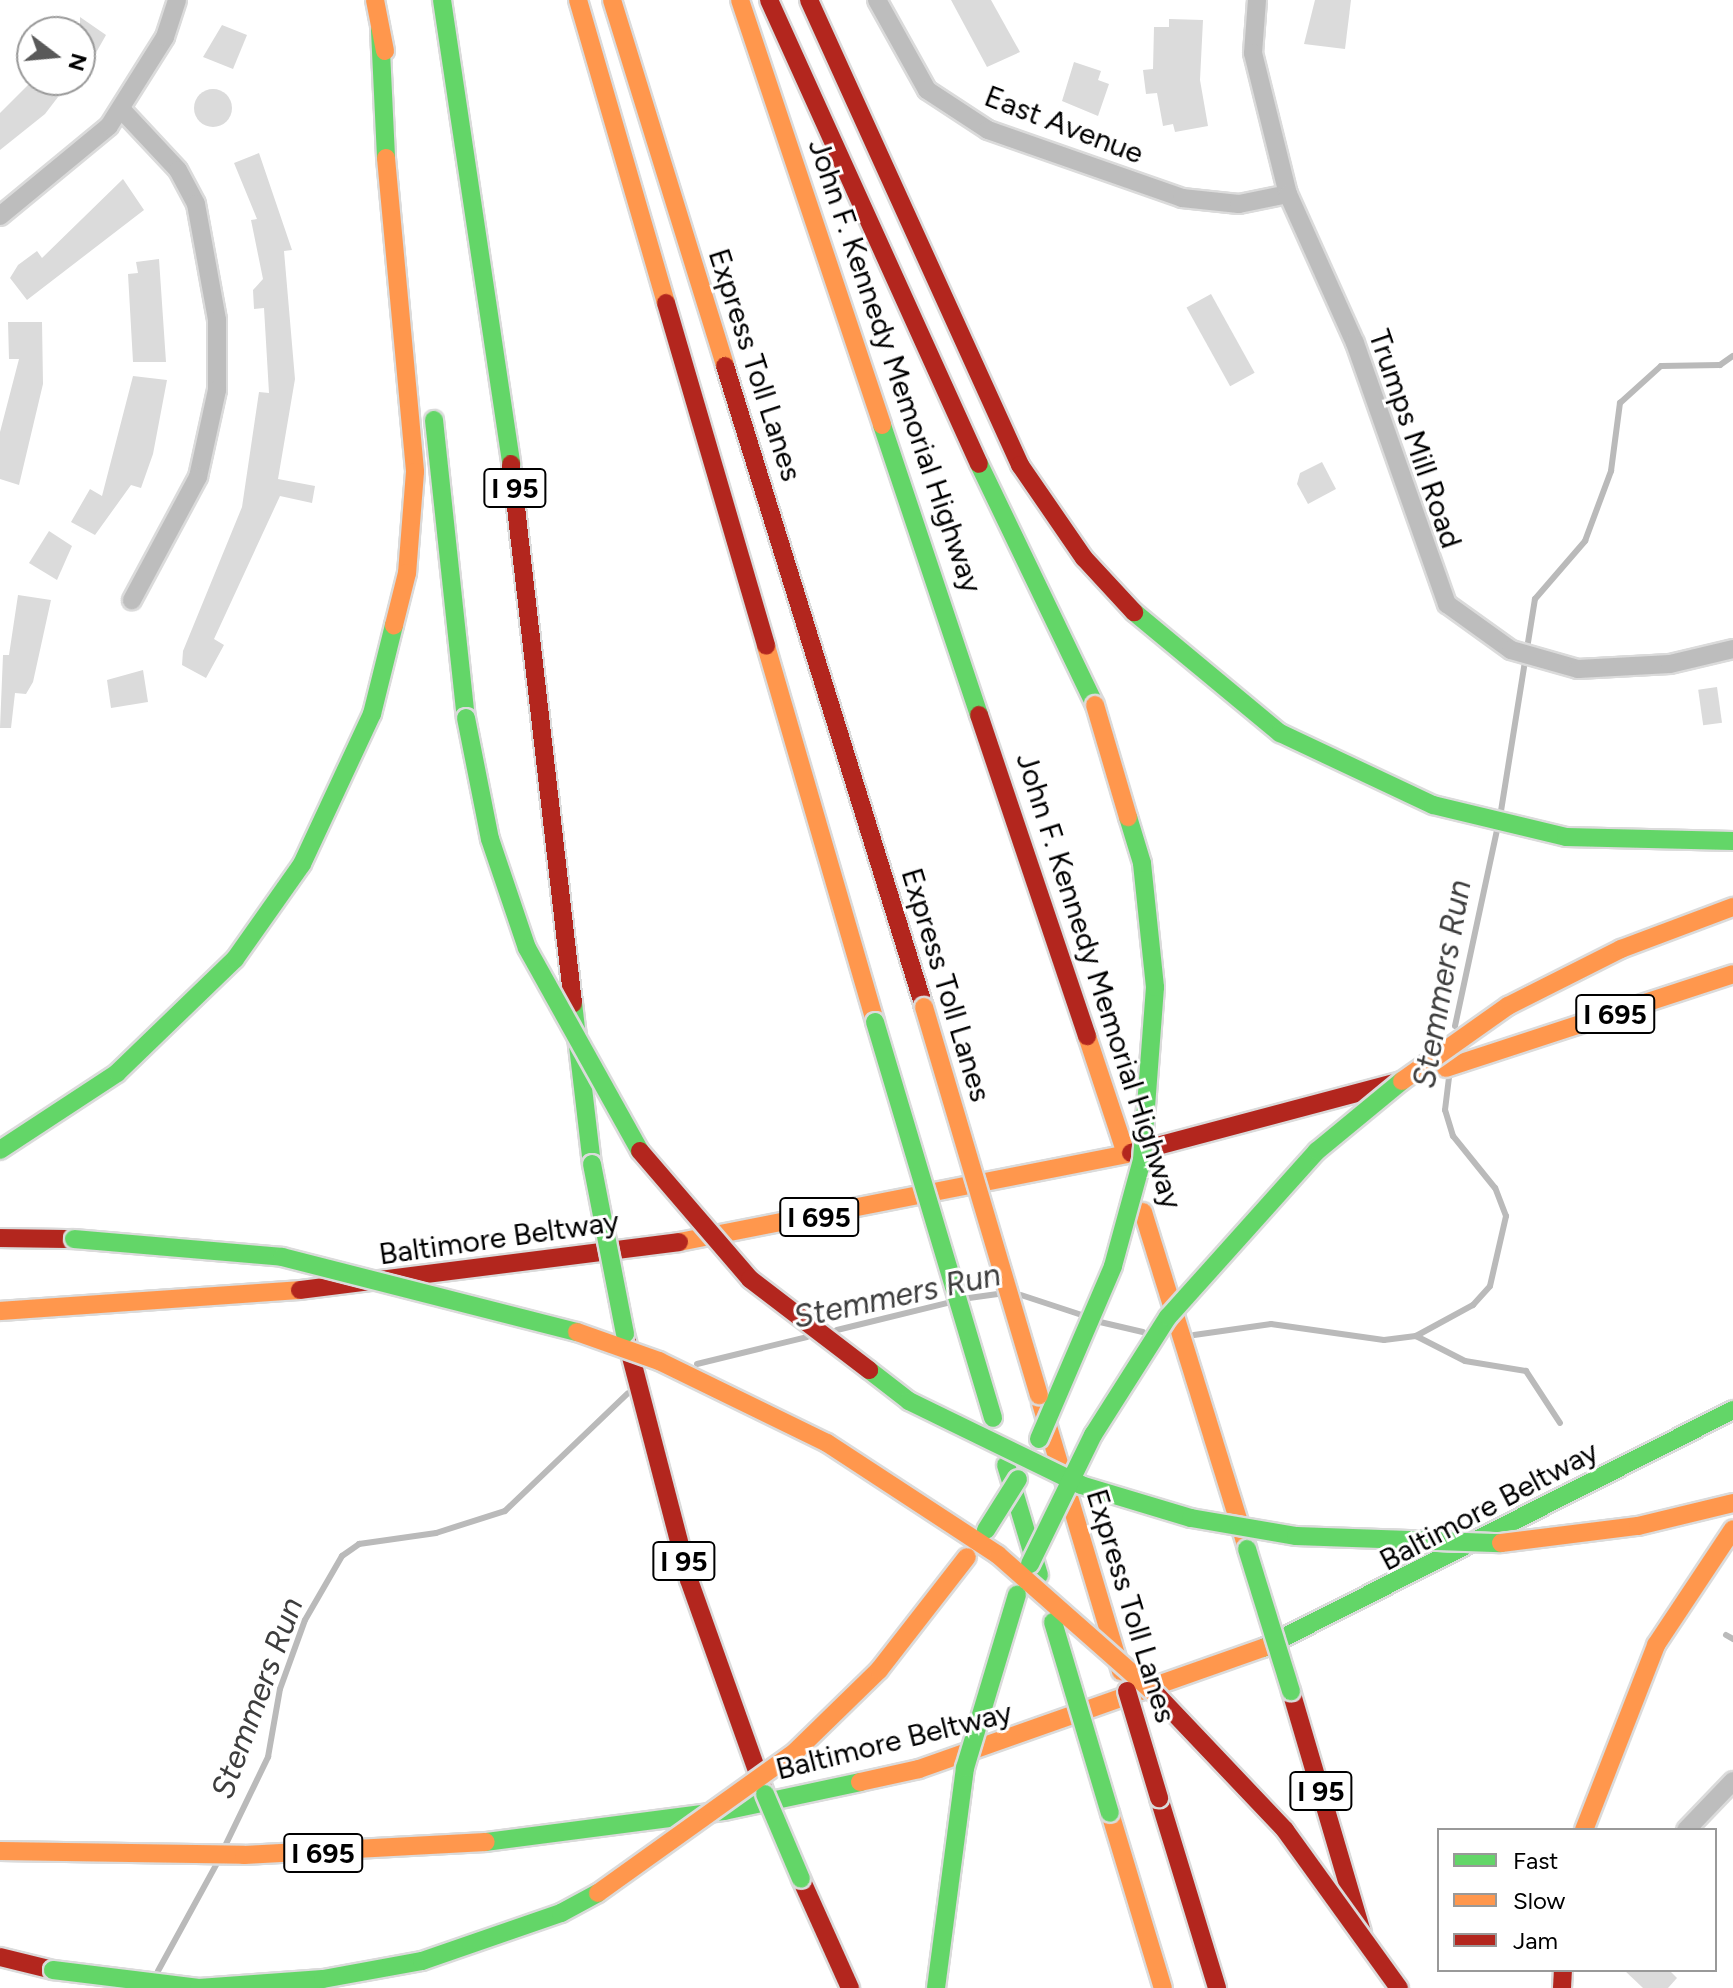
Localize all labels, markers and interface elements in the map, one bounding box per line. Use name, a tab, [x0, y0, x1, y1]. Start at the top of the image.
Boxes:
north arrow	[16, 16, 96, 96]
text: N	[62, 50, 93, 74]
street label: East Avenue	[979, 78, 1149, 172]
street label: John F. Kennedy Memorial Highway	[800, 134, 990, 598]
street label: Express Toll Lanes	[700, 244, 810, 486]
street label: Trumps Mill Road	[1361, 325, 1469, 553]
road number: I 95	[483, 464, 547, 512]
street label: John F. Kennedy Memorial Highway	[1008, 748, 1190, 1214]
street label: Express Toll Lanes	[893, 864, 999, 1106]
water label: Stemmers Run	[1405, 877, 1479, 1091]
road number: I 695	[1575, 990, 1655, 1038]
road number: I 695	[779, 1193, 859, 1241]
street label: Baltimore Beltway	[377, 1203, 621, 1273]
water label: Stemmers Run	[790, 1255, 1004, 1337]
street label: Baltimore Beltway	[1374, 1433, 1604, 1579]
street label: Express Toll Lanes	[1078, 1485, 1184, 1727]
road number: I 95	[652, 1537, 716, 1585]
water label: Stemmers Run	[203, 1592, 311, 1804]
street label: Baltimore Beltway	[772, 1694, 1016, 1788]
road number: I 95	[1289, 1767, 1353, 1815]
legend	[1437, 1828, 1717, 1972]
road number: I 695	[283, 1829, 363, 1877]
text: Fast	[1513, 1846, 1558, 1875]
text: Slow	[1513, 1886, 1565, 1915]
text: Jam	[1513, 1926, 1558, 1955]

